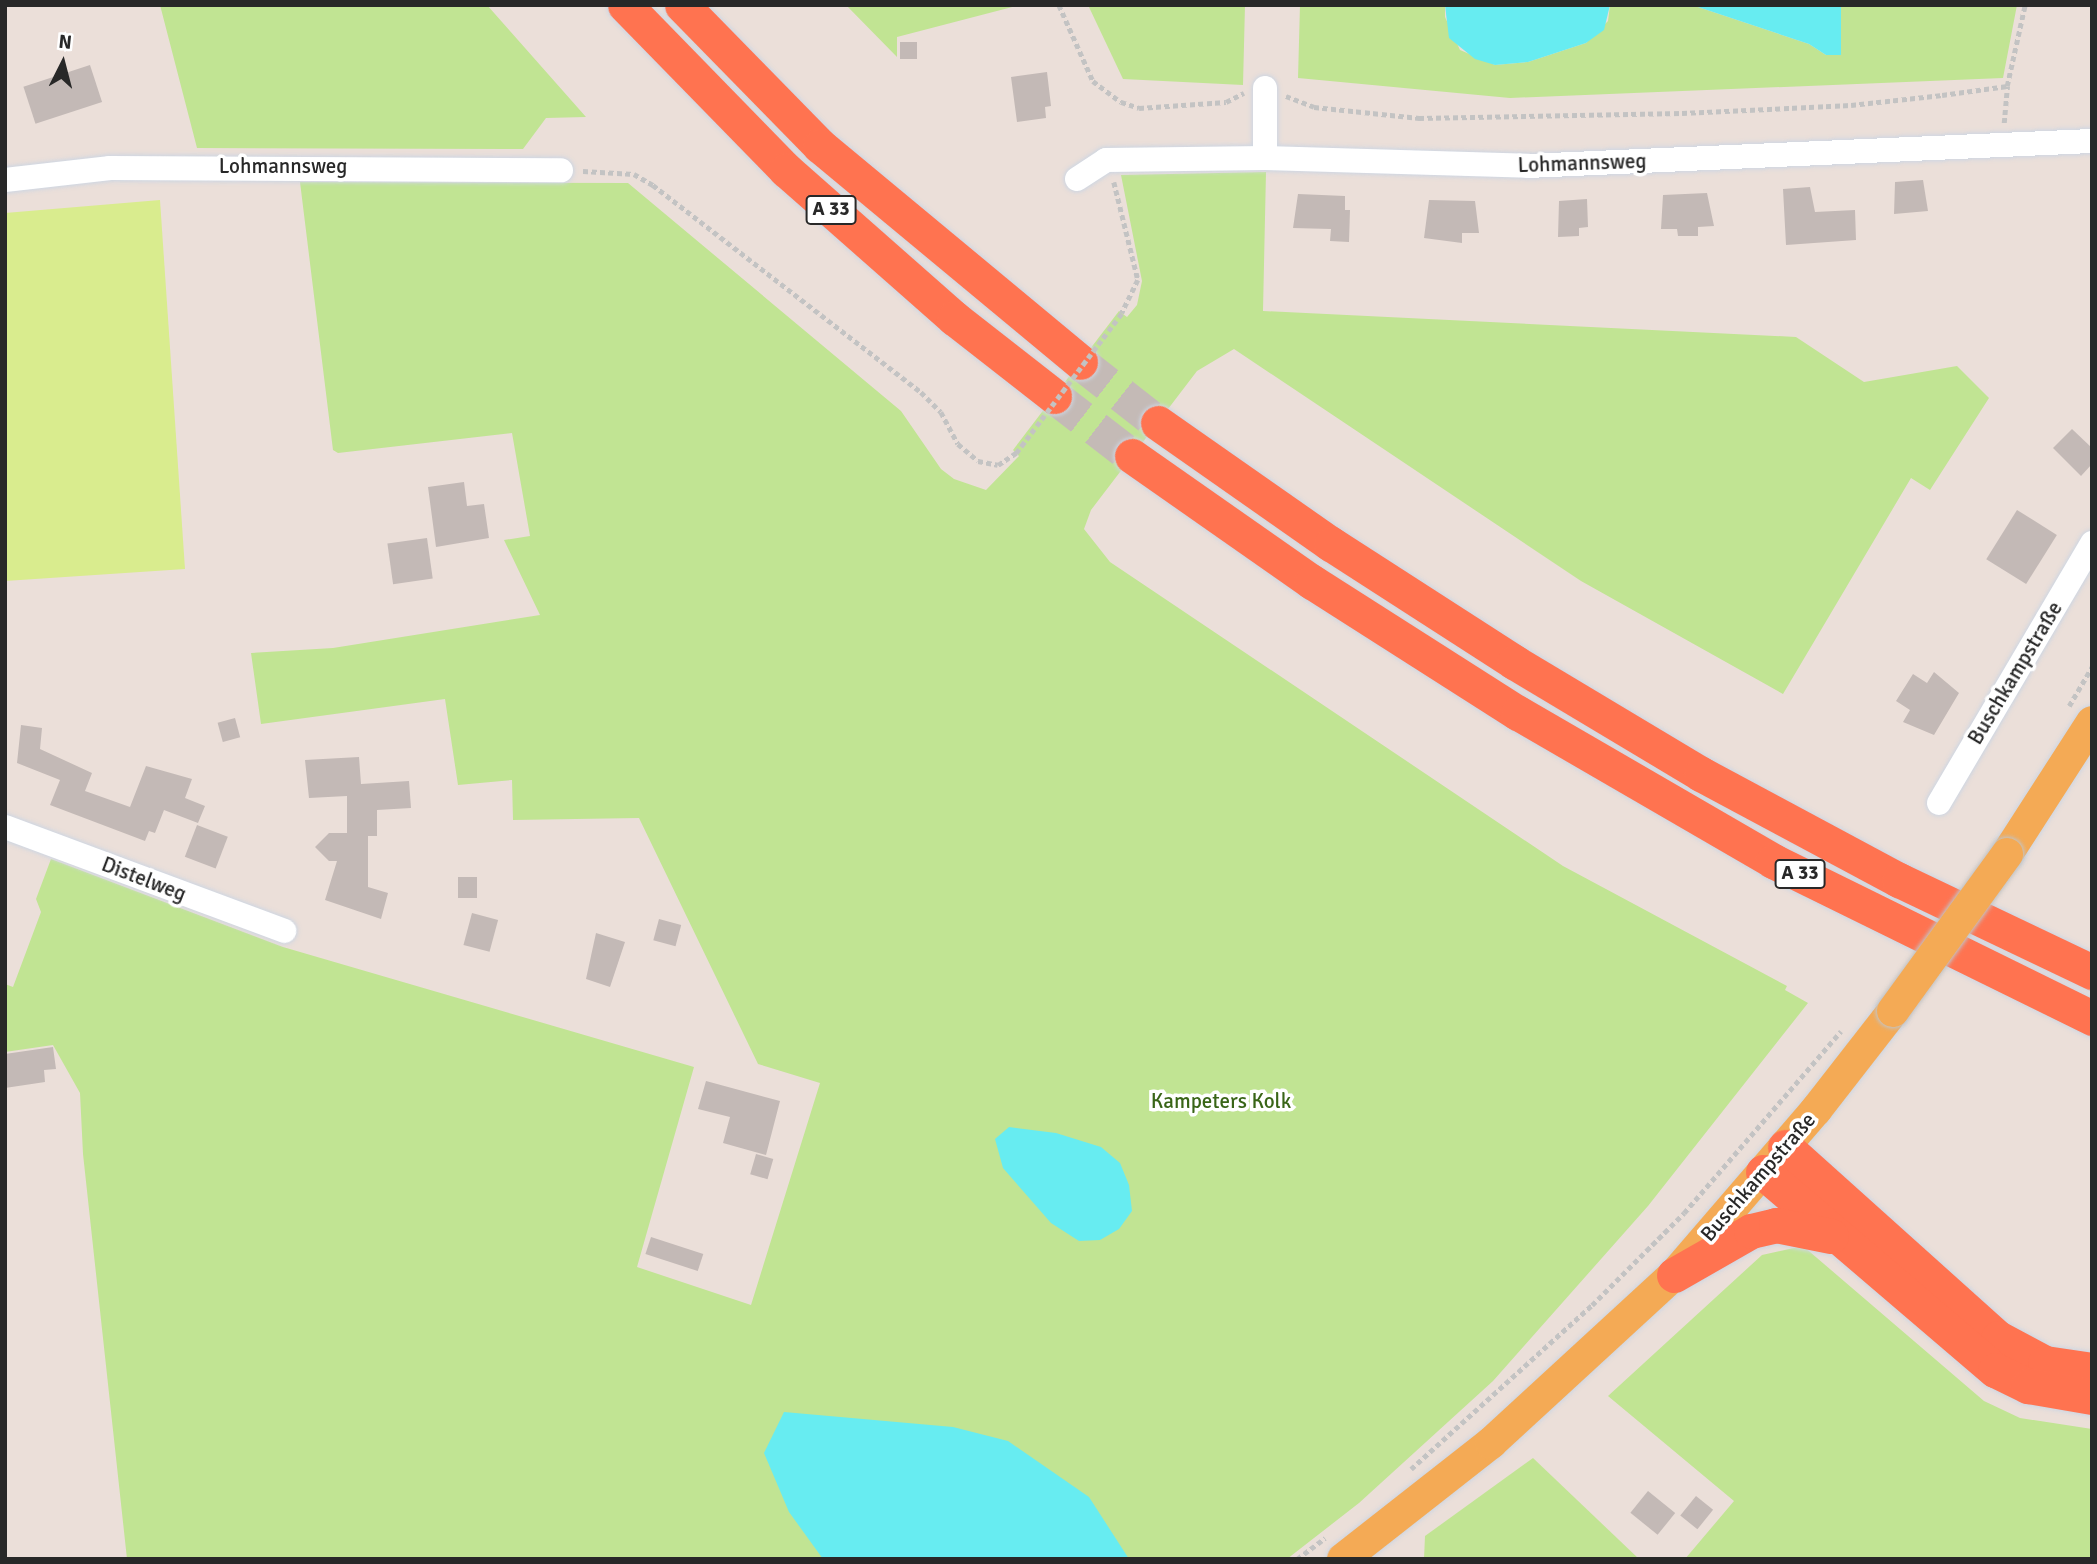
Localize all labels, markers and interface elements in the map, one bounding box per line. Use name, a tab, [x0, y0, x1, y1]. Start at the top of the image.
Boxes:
north arrow	[28, 28, 98, 98]
text: N	[57, 29, 73, 55]
street label: Lohmannsweg	[1517, 148, 1647, 178]
street label: Lohmannsweg	[219, 153, 347, 179]
road number: A 33	[805, 194, 857, 226]
street label: Buschkampstraße	[1962, 597, 2068, 749]
street label: Distelweg	[98, 851, 190, 907]
road number: A 33	[1774, 859, 1826, 890]
park label: Kampeters Kolk	[1151, 1088, 1291, 1114]
street label: Buschkampstraße	[1695, 1108, 1821, 1246]

